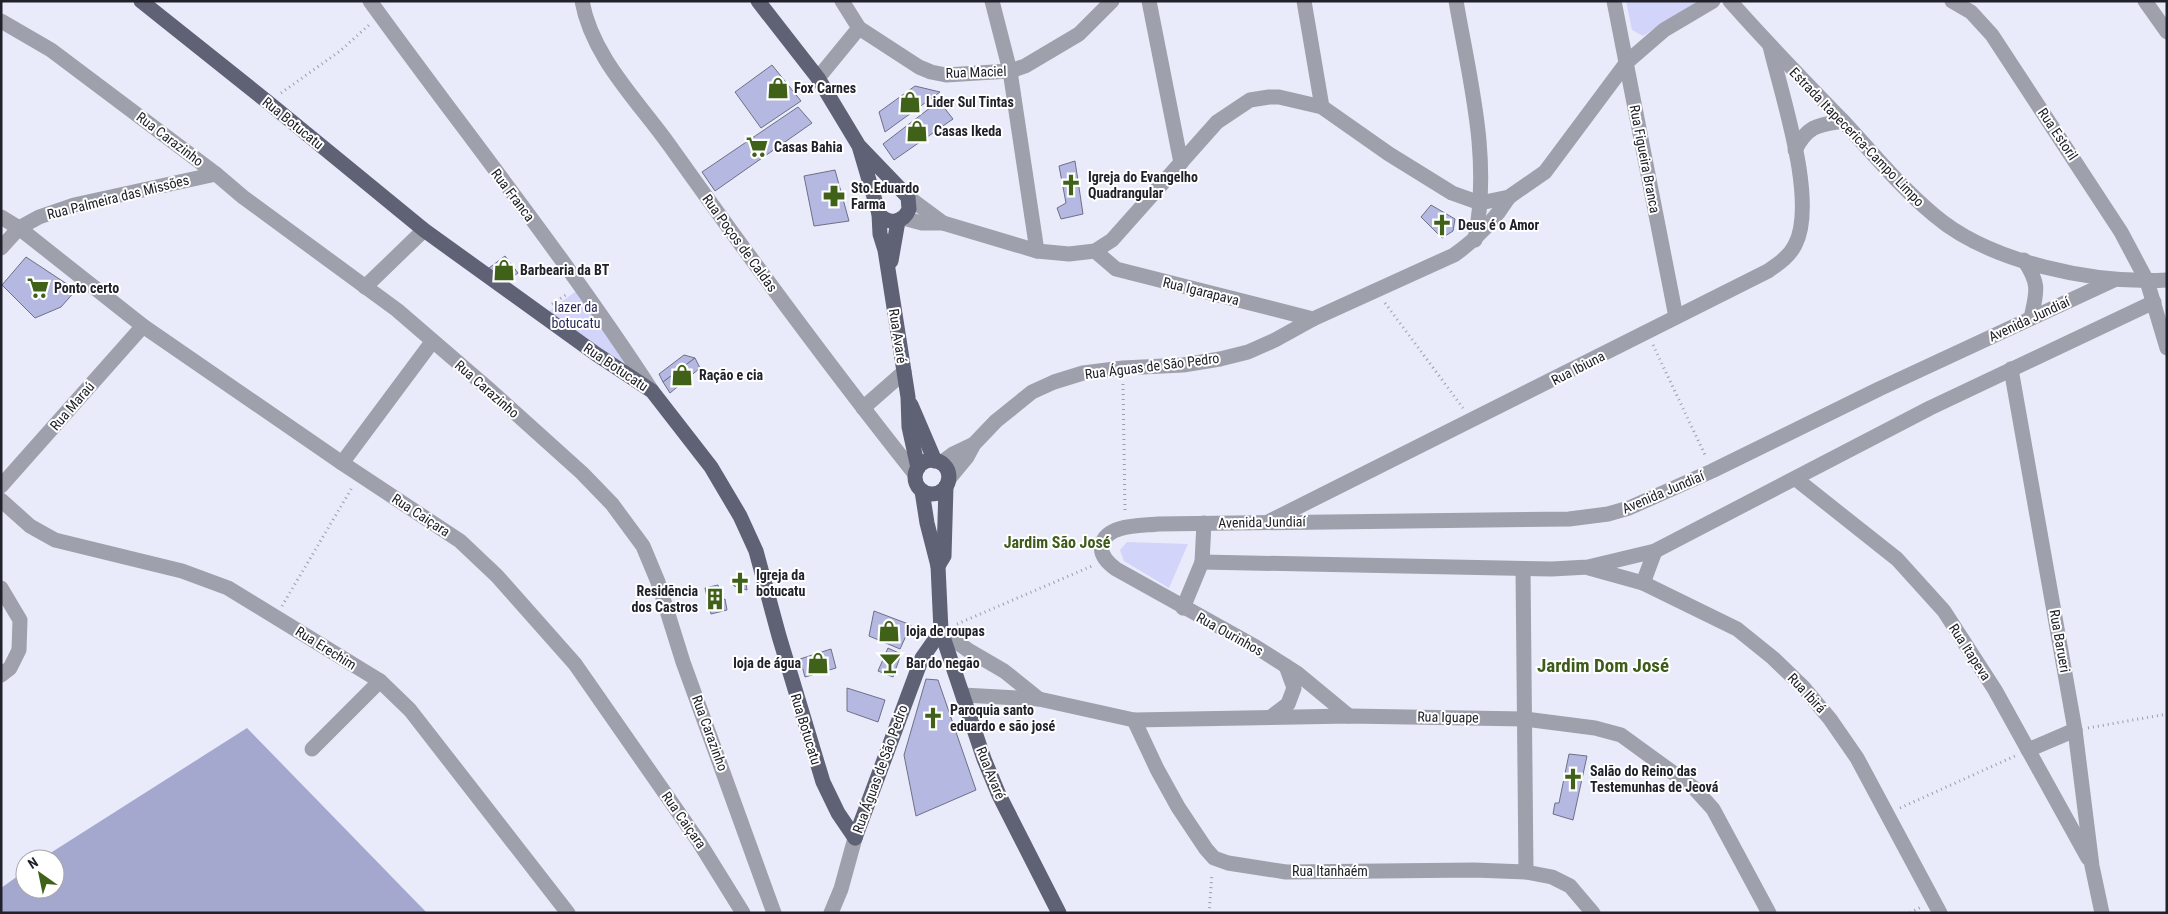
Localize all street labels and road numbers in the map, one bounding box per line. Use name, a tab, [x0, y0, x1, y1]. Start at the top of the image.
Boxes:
street label: Rua Maciel	[945, 63, 1007, 81]
street label: Estrada Itapecerica-Campo Limpo	[1786, 64, 1928, 210]
street label: Rua Botucatu	[259, 94, 327, 152]
street label: Rua Figueira Branca	[1627, 104, 1663, 214]
street label: Rua Estoril	[2035, 105, 2081, 163]
street label: Rua Carazinho	[133, 109, 207, 169]
street label: Rua Franca	[488, 166, 538, 224]
street label: Rua Palmeira das Missões	[45, 172, 191, 222]
street label: Rua Poços de Caldas	[699, 191, 781, 295]
street label: Rua Igarapava	[1161, 274, 1241, 308]
street label: Avenida Jundiaí	[1986, 293, 2073, 345]
street label: Rua Avaré	[886, 308, 910, 365]
street label: Rua Botucatu	[581, 340, 651, 394]
street label: Rua Ibiuna	[1549, 348, 1607, 388]
street label: Rua Águas de São Pedro	[1084, 349, 1220, 382]
street label: Rua Carazinho	[452, 357, 522, 421]
street label: Rua Maraú	[47, 379, 97, 433]
street label: Avenida Jundiaí	[1620, 467, 1707, 516]
street label: Rua Caiçara	[389, 490, 453, 540]
street label: Avenida Jundiaí	[1218, 513, 1307, 531]
street label: Rua Barueri	[2047, 608, 2073, 674]
street label: Rua Ourinhos	[1194, 609, 1266, 659]
street label: Rua Itapeva	[1946, 621, 1994, 683]
street label: Rua Erechim	[293, 623, 359, 673]
street label: Rua Ibirá	[1785, 670, 1829, 716]
street label: Rua Botucatu	[788, 691, 824, 767]
street label: Rua Carazinho	[689, 693, 731, 773]
street label: Rua Águas de São Pedro	[848, 702, 911, 835]
street label: Rua Iguape	[1417, 708, 1479, 726]
street label: Rua Avaré	[973, 744, 1009, 802]
street label: Rua Caiçara	[659, 788, 709, 852]
street label: Rua Itanhaém	[1292, 863, 1368, 879]

